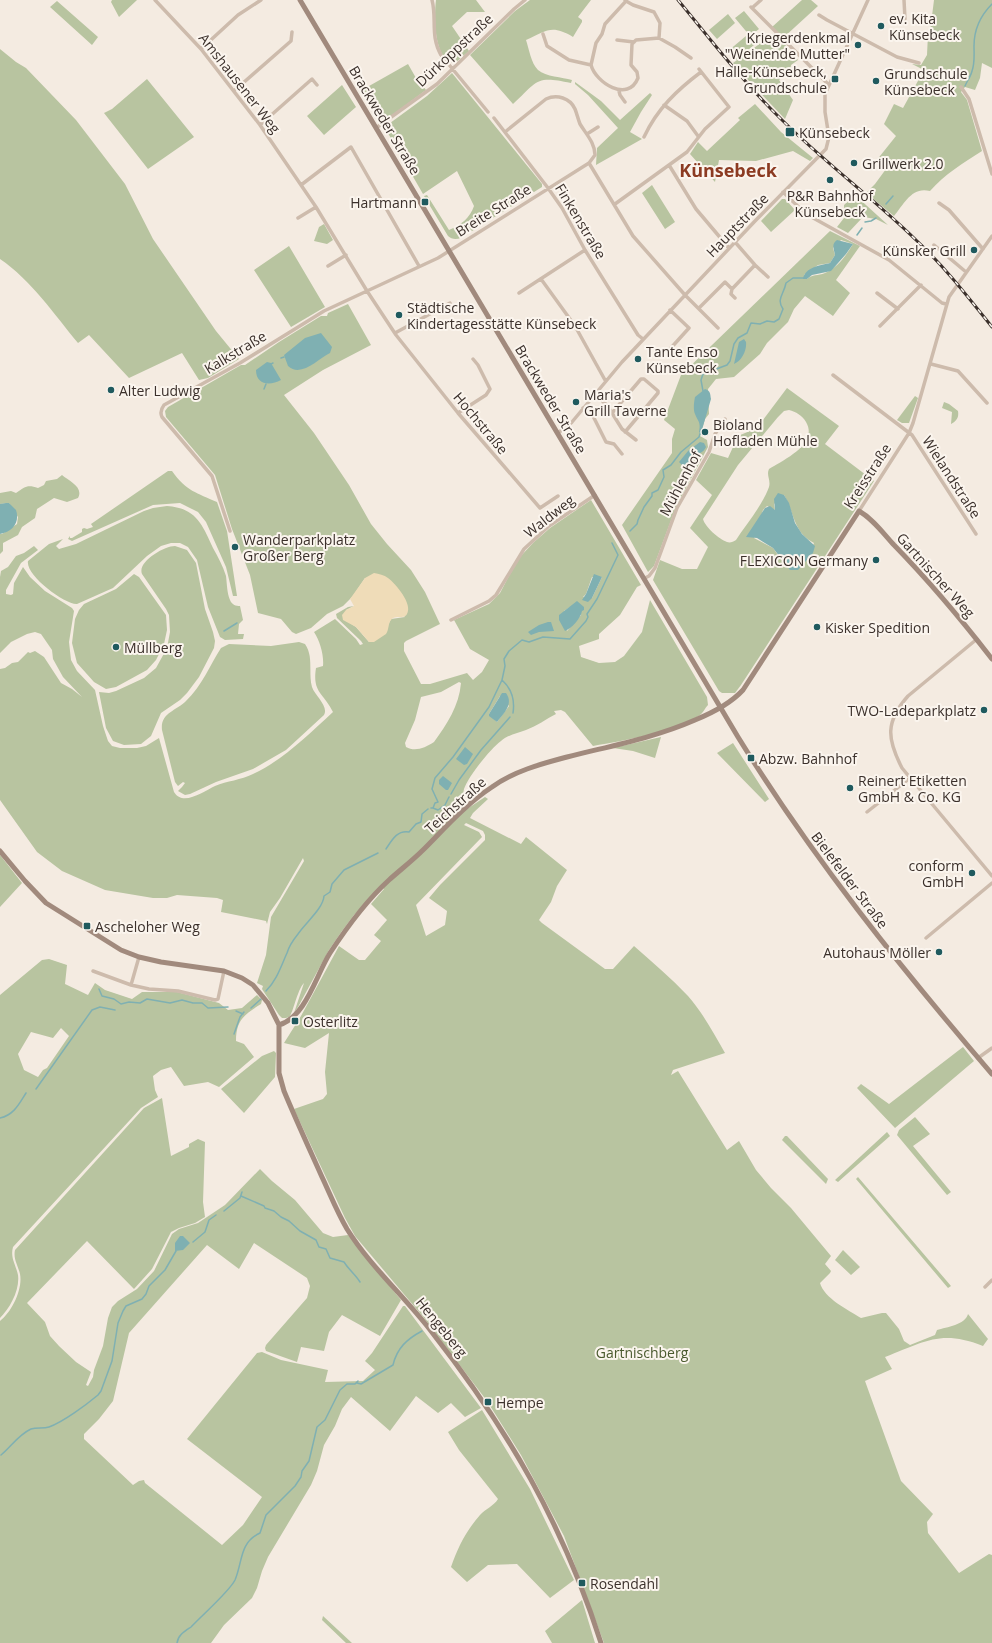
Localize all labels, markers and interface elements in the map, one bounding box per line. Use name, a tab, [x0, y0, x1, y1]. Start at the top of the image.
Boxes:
street label: Dürkoppstraße	[411, 9, 497, 91]
place label: ev. Kita Künsebeck	[889, 9, 960, 44]
marker: ev. Kita Künsebeck	[876, 21, 886, 31]
place label: Kriegerdenkmal "Weinende Mutter"	[725, 28, 850, 63]
street label: Amshausener Weg	[195, 29, 285, 137]
marker: Kriegerdenkmal "Weinende Mutter"	[853, 40, 863, 50]
street label: Brackweder Straße	[345, 62, 425, 178]
place label: Halle-Künsebeck, Grundschule	[715, 62, 827, 97]
place label: Grundschule Künsebeck	[884, 64, 968, 99]
marker: Halle-Künsebeck, Grundschule	[830, 74, 840, 84]
marker: Grundschule Künsebeck	[871, 76, 881, 86]
place label: Künsebeck	[799, 123, 870, 142]
marker: Künsebeck	[784, 126, 796, 138]
place label: Grillwerk 2.0	[862, 154, 944, 173]
district label: Künsebeck	[679, 158, 778, 182]
marker: Grillwerk 2.0	[849, 158, 859, 168]
marker: P&R Bahnhof Künsebeck	[825, 175, 835, 185]
street label: Breite Straße	[452, 179, 534, 241]
street label: Finkenstraße	[551, 180, 611, 262]
place label: P&R Bahnhof Künsebeck	[787, 186, 875, 221]
street label: Hauptstraße	[702, 189, 772, 261]
place label: Hartmann	[350, 193, 417, 212]
marker: Hartmann	[420, 197, 430, 207]
place label: Künsker Grill	[883, 241, 966, 260]
marker: Künsker Grill	[969, 245, 979, 255]
place label: Städtische Kindertagesstätte Künsebeck	[407, 298, 597, 333]
marker: Städtische Kindertagesstätte Künsebeck	[394, 310, 404, 320]
street label: Kalkstraße	[201, 326, 270, 378]
street label: Brackweder Straße	[511, 341, 591, 457]
place label: Tante Enso Künsebeck	[646, 342, 718, 377]
marker: Tante Enso Künsebeck	[633, 354, 643, 364]
place label: Alter Ludwig	[119, 381, 200, 400]
marker: Alter Ludwig	[106, 385, 116, 395]
place label: Maria's Grill Taverne	[584, 385, 667, 420]
street label: Hochstraße	[449, 388, 513, 458]
marker: Maria's Grill Taverne	[571, 397, 581, 407]
place label: Bioland Hofladen Mühle	[713, 415, 818, 450]
marker: Bioland Hofladen Mühle	[700, 427, 710, 437]
street label: Wielandstraße	[918, 432, 986, 522]
street label: Kreisstraße	[839, 440, 895, 512]
street label: Mühlenhof	[655, 446, 706, 519]
street label: Waldweg	[520, 490, 578, 542]
street label: Gartnischer Weg	[893, 528, 980, 622]
place label: Wanderparkplatz Großer Berg	[243, 530, 356, 565]
marker: Wanderparkplatz Großer Berg	[230, 542, 240, 552]
place label: FLEXICON Germany	[740, 551, 869, 570]
marker: FLEXICON Germany	[871, 555, 881, 565]
place label: Kisker Spedition	[825, 618, 930, 637]
marker: Kisker Spedition	[812, 622, 822, 632]
place label: Müllberg	[124, 638, 182, 657]
marker: Müllberg	[111, 642, 121, 652]
place label: TWO-Ladeparkplatz	[848, 701, 976, 720]
marker: TWO-Ladeparkplatz	[979, 705, 989, 715]
place label: Abzw. Bahnhof	[759, 749, 858, 768]
marker: Abzw. Bahnhof	[746, 753, 756, 763]
place label: Reinert Etiketten GmbH & Co. KG	[858, 771, 967, 806]
street label: Teichstraße	[420, 772, 490, 838]
marker: Reinert Etiketten GmbH & Co. KG	[845, 783, 855, 793]
street label: Bielefelder Straße	[807, 828, 893, 932]
place label: conform GmbH	[908, 856, 964, 891]
marker: conform GmbH	[967, 868, 977, 878]
place label: Ascheloher Weg	[95, 917, 200, 936]
marker: Ascheloher Weg	[82, 921, 92, 931]
place label: Autohaus Möller	[823, 943, 931, 962]
marker: Autohaus Möller	[934, 947, 944, 957]
place label: Osterlitz	[303, 1012, 358, 1031]
marker: Osterlitz	[290, 1016, 300, 1026]
street label: Hengeberg	[412, 1293, 472, 1361]
park label: Gartnischberg	[596, 1343, 689, 1362]
place label: Hempe	[496, 1393, 544, 1412]
marker: Hempe	[483, 1397, 493, 1407]
place label: Rosendahl	[590, 1574, 659, 1593]
marker: Rosendahl	[577, 1578, 587, 1588]

